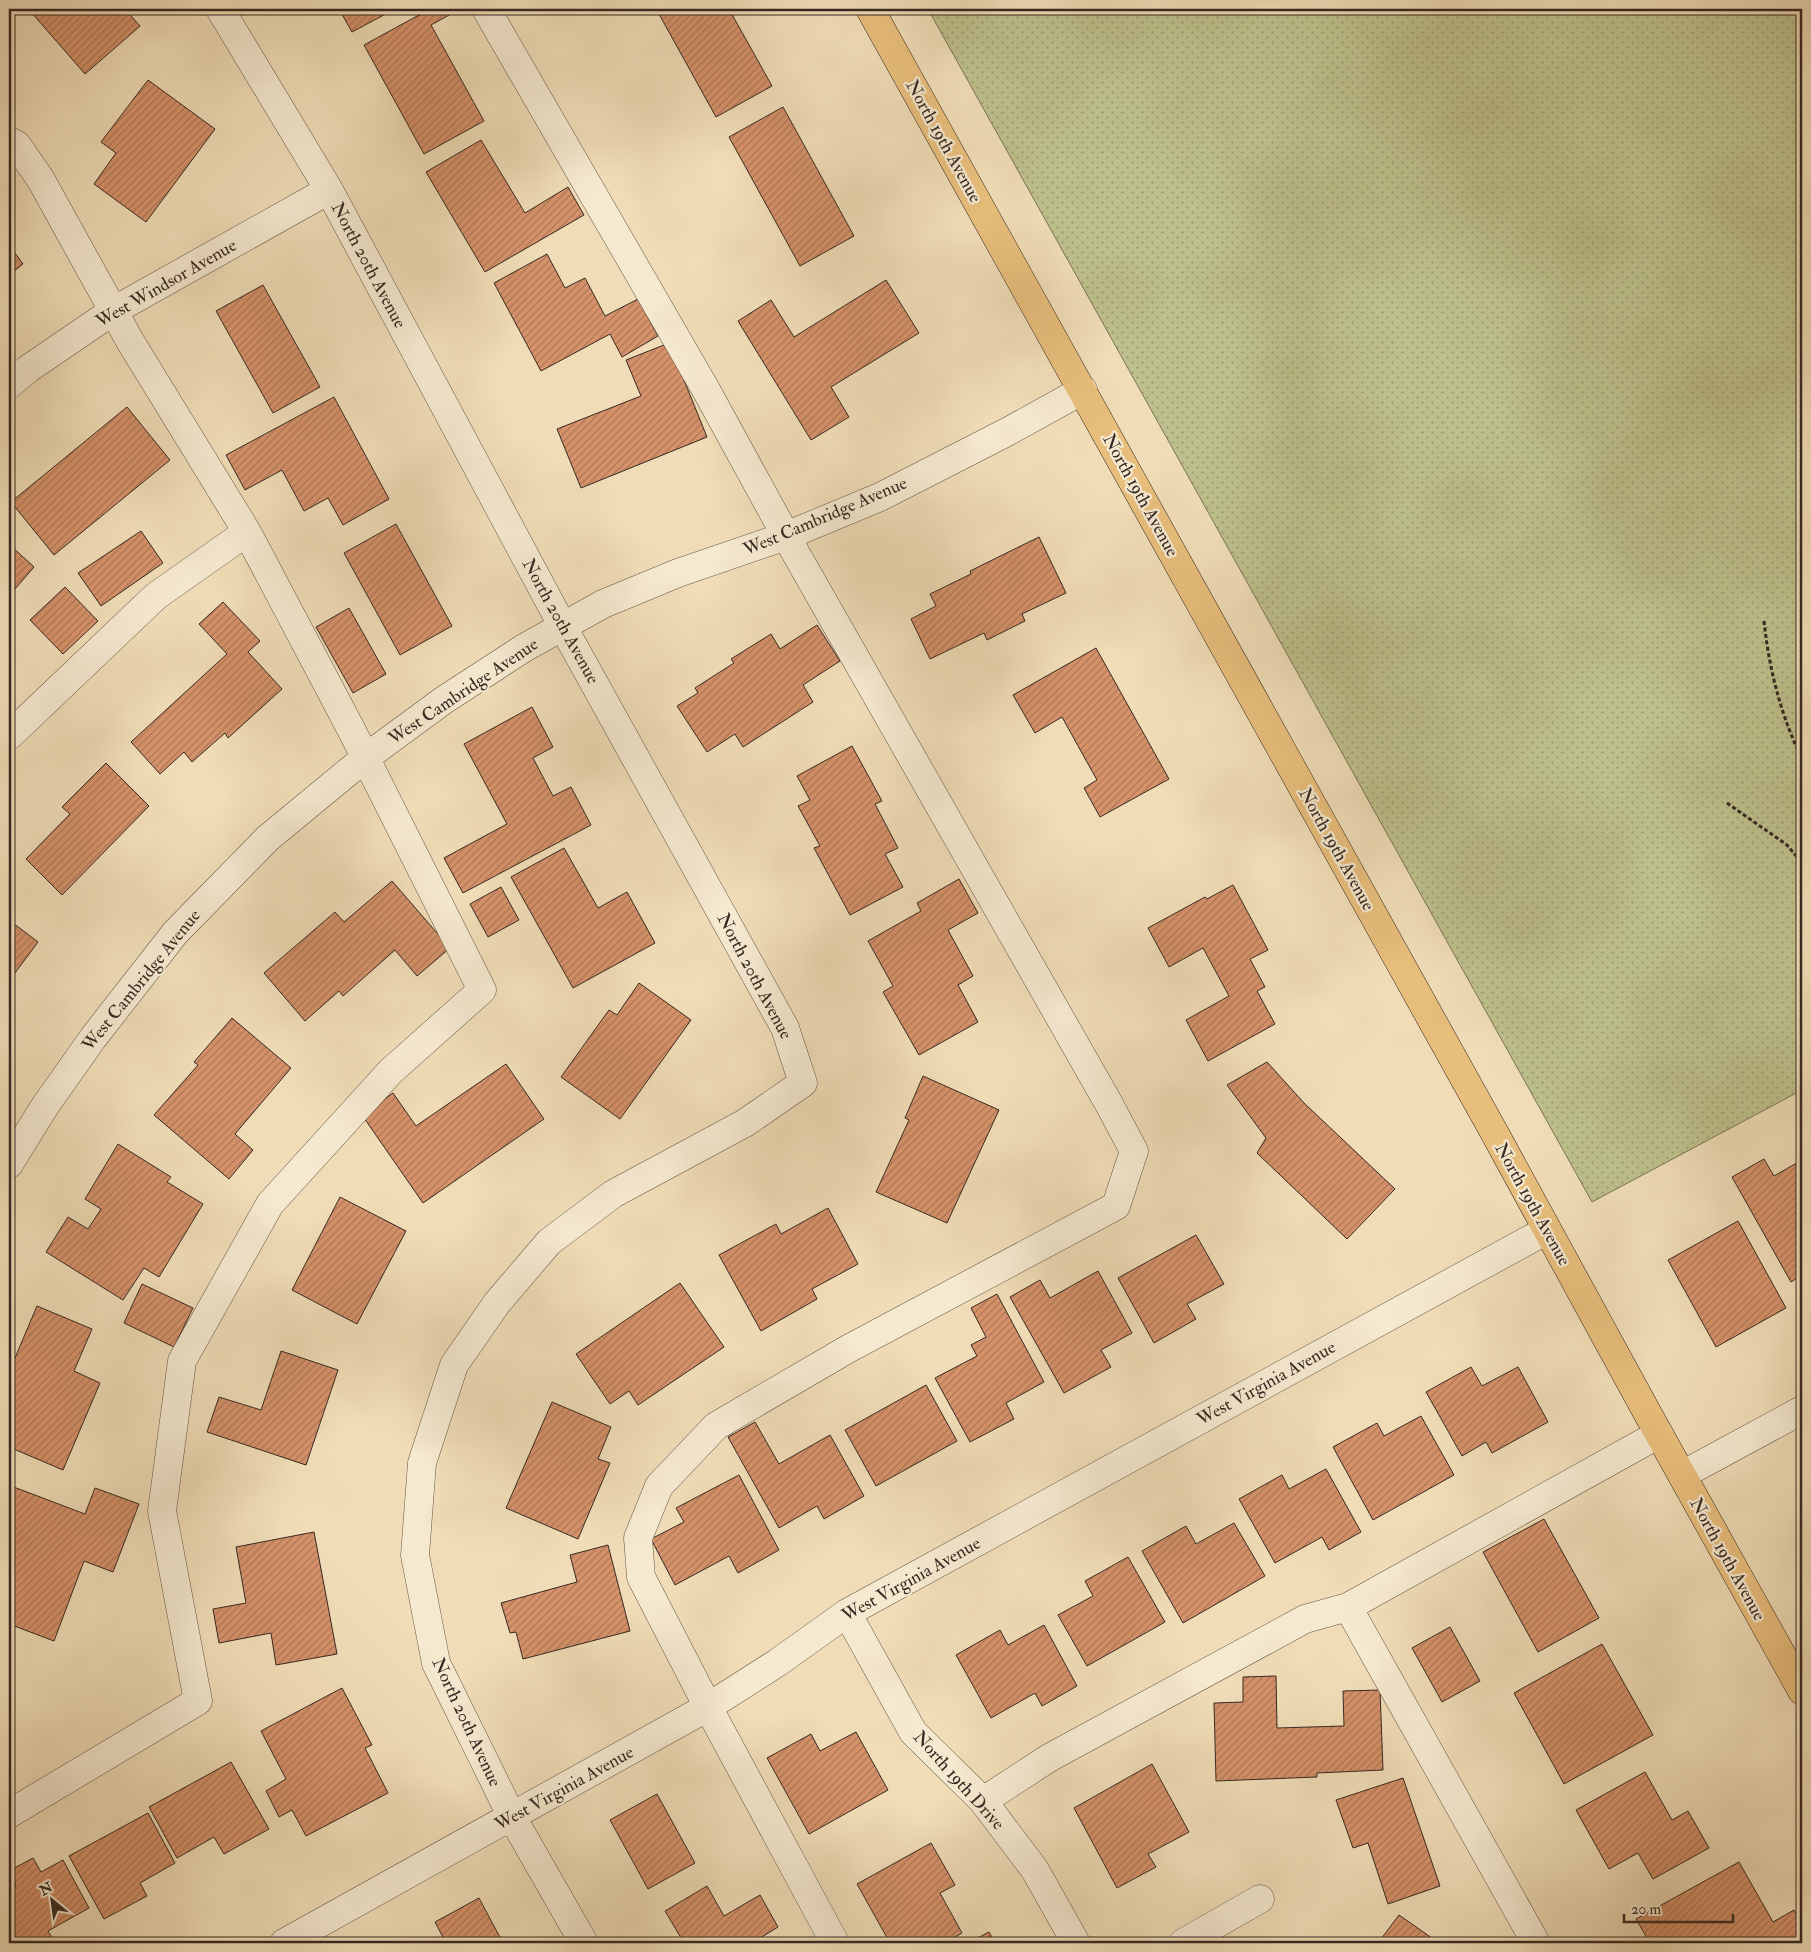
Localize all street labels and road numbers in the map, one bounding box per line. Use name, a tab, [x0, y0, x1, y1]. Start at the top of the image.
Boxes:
street label: North 19th Avenue	[900, 76, 987, 207]
street label: North 20th Avenue	[326, 198, 412, 333]
street label: West Windsor Avenue	[91, 234, 241, 334]
street label: North 19th Avenue	[1097, 430, 1184, 561]
street label: West Cambridge Avenue	[739, 471, 911, 562]
street label: North 20th Avenue	[517, 555, 605, 688]
street label: West Cambridge Avenue	[383, 632, 543, 751]
street label: North 19th Avenue	[1293, 784, 1380, 915]
street label: West Cambridge Avenue	[77, 904, 206, 1057]
street label: North 20th Avenue	[712, 909, 798, 1044]
street label: North 19th Avenue	[1489, 1139, 1576, 1270]
street label: West Virginia Avenue	[1192, 1336, 1340, 1432]
street label: North 19th Avenue	[1684, 1494, 1771, 1625]
street label: West Virginia Avenue	[837, 1532, 985, 1628]
street label: North 20th Avenue	[427, 1654, 507, 1791]
street label: North 19th Drive	[908, 1726, 1010, 1835]
street label: West Virginia Avenue	[490, 1741, 638, 1837]

